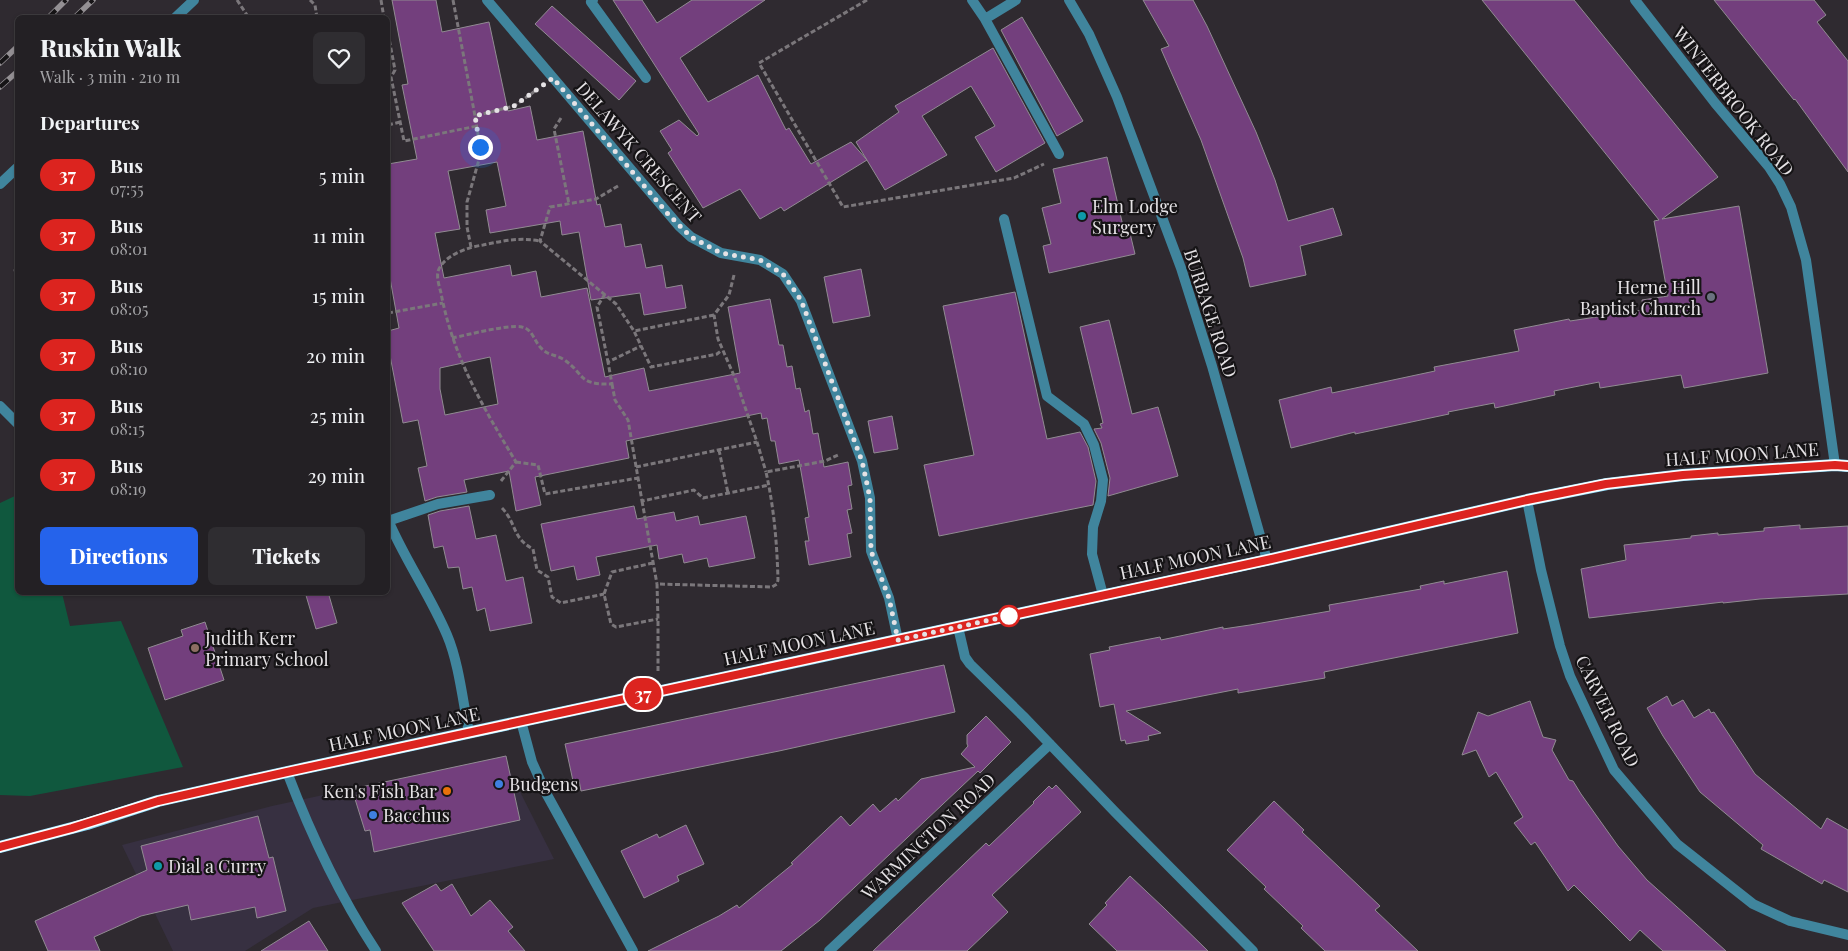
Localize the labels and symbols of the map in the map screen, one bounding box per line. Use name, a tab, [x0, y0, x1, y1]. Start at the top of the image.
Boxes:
street label: WINTERBROOK ROAD	[1668, 21, 1800, 181]
street label: DELAWYK CRESCENT	[571, 76, 707, 228]
your location	[468, 135, 493, 160]
place label: Elm Lodge Surgery	[1092, 194, 1178, 239]
marker: Elm Lodge Surgery	[1076, 210, 1088, 222]
street label: BURBAGE ROAD	[1179, 246, 1243, 380]
place label: Herne Hill Baptist Church	[1580, 275, 1701, 320]
marker: Herne Hill Baptist Church	[1705, 291, 1717, 303]
street label: HALF MOON LANE	[1664, 437, 1820, 471]
street label: HALF MOON LANE	[1117, 529, 1273, 585]
unlabelled marker	[998, 605, 1020, 627]
street label: HALF MOON LANE	[721, 615, 877, 671]
place label: Judith Kerr Primary School	[204, 626, 329, 671]
marker: Judith Kerr Primary School	[189, 642, 201, 654]
street label: CARVER ROAD	[1571, 651, 1645, 771]
line badge: 37	[620, 678, 666, 710]
street label: HALF MOON LANE	[326, 701, 482, 757]
street label: WARMINGTON ROAD	[855, 767, 1000, 905]
place label: Budgens	[509, 772, 578, 796]
marker: Budgens	[493, 778, 505, 790]
place label: Ken's Fish Bar	[323, 779, 437, 803]
marker: Ken's Fish Bar	[441, 785, 453, 797]
place label: Bacchus	[383, 803, 450, 827]
marker: Bacchus	[367, 809, 379, 821]
place label: Dial a Curry	[168, 854, 266, 878]
marker: Dial a Curry	[152, 860, 164, 872]

